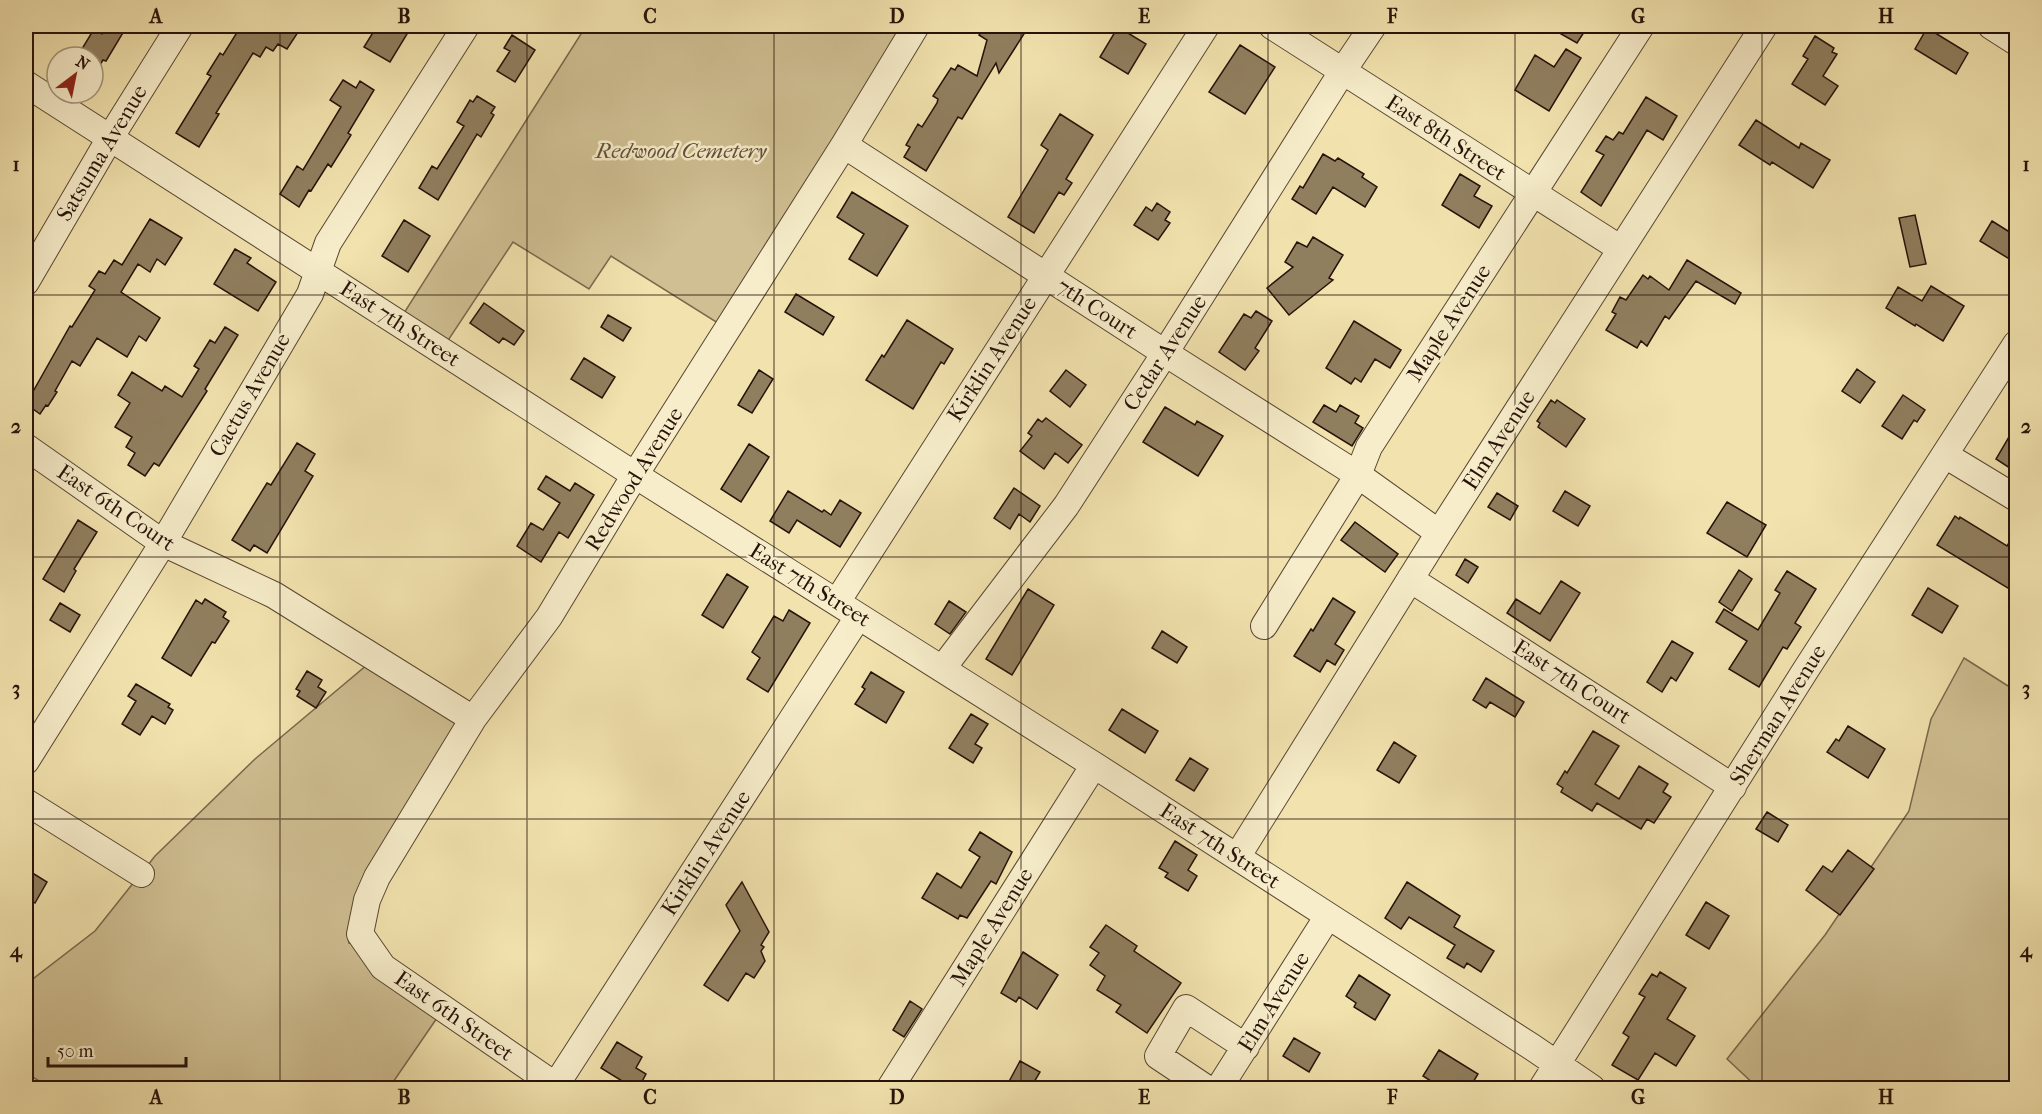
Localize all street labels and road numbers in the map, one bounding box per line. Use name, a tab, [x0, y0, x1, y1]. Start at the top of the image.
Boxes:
street label: Satsuma Avenue	[51, 80, 153, 226]
street label: East 8th Street	[1381, 89, 1511, 187]
street label: Maple Avenue	[1401, 259, 1497, 387]
street label: 7th Court	[1052, 273, 1142, 345]
street label: East 7th Street	[335, 276, 465, 373]
street label: Cedar Avenue	[1118, 290, 1212, 416]
street label: Kirklin Avenue	[942, 291, 1042, 426]
street label: Cactus Avenue	[204, 328, 296, 462]
street label: Elm Avenue	[1457, 385, 1541, 495]
street label: Redwood Avenue	[579, 402, 689, 556]
street label: East 6th Court	[52, 459, 180, 557]
street label: East 7th Street	[745, 537, 875, 633]
street label: East 7th Court	[1508, 634, 1636, 730]
street label: Sherman Avenue	[1724, 640, 1832, 790]
street label: Kirklin Avenue	[656, 785, 756, 920]
street label: East 7th Street	[1155, 798, 1285, 895]
street label: Maple Avenue	[945, 863, 1039, 991]
street label: Elm Avenue	[1233, 947, 1315, 1057]
street label: East 6th Street	[390, 965, 519, 1067]

